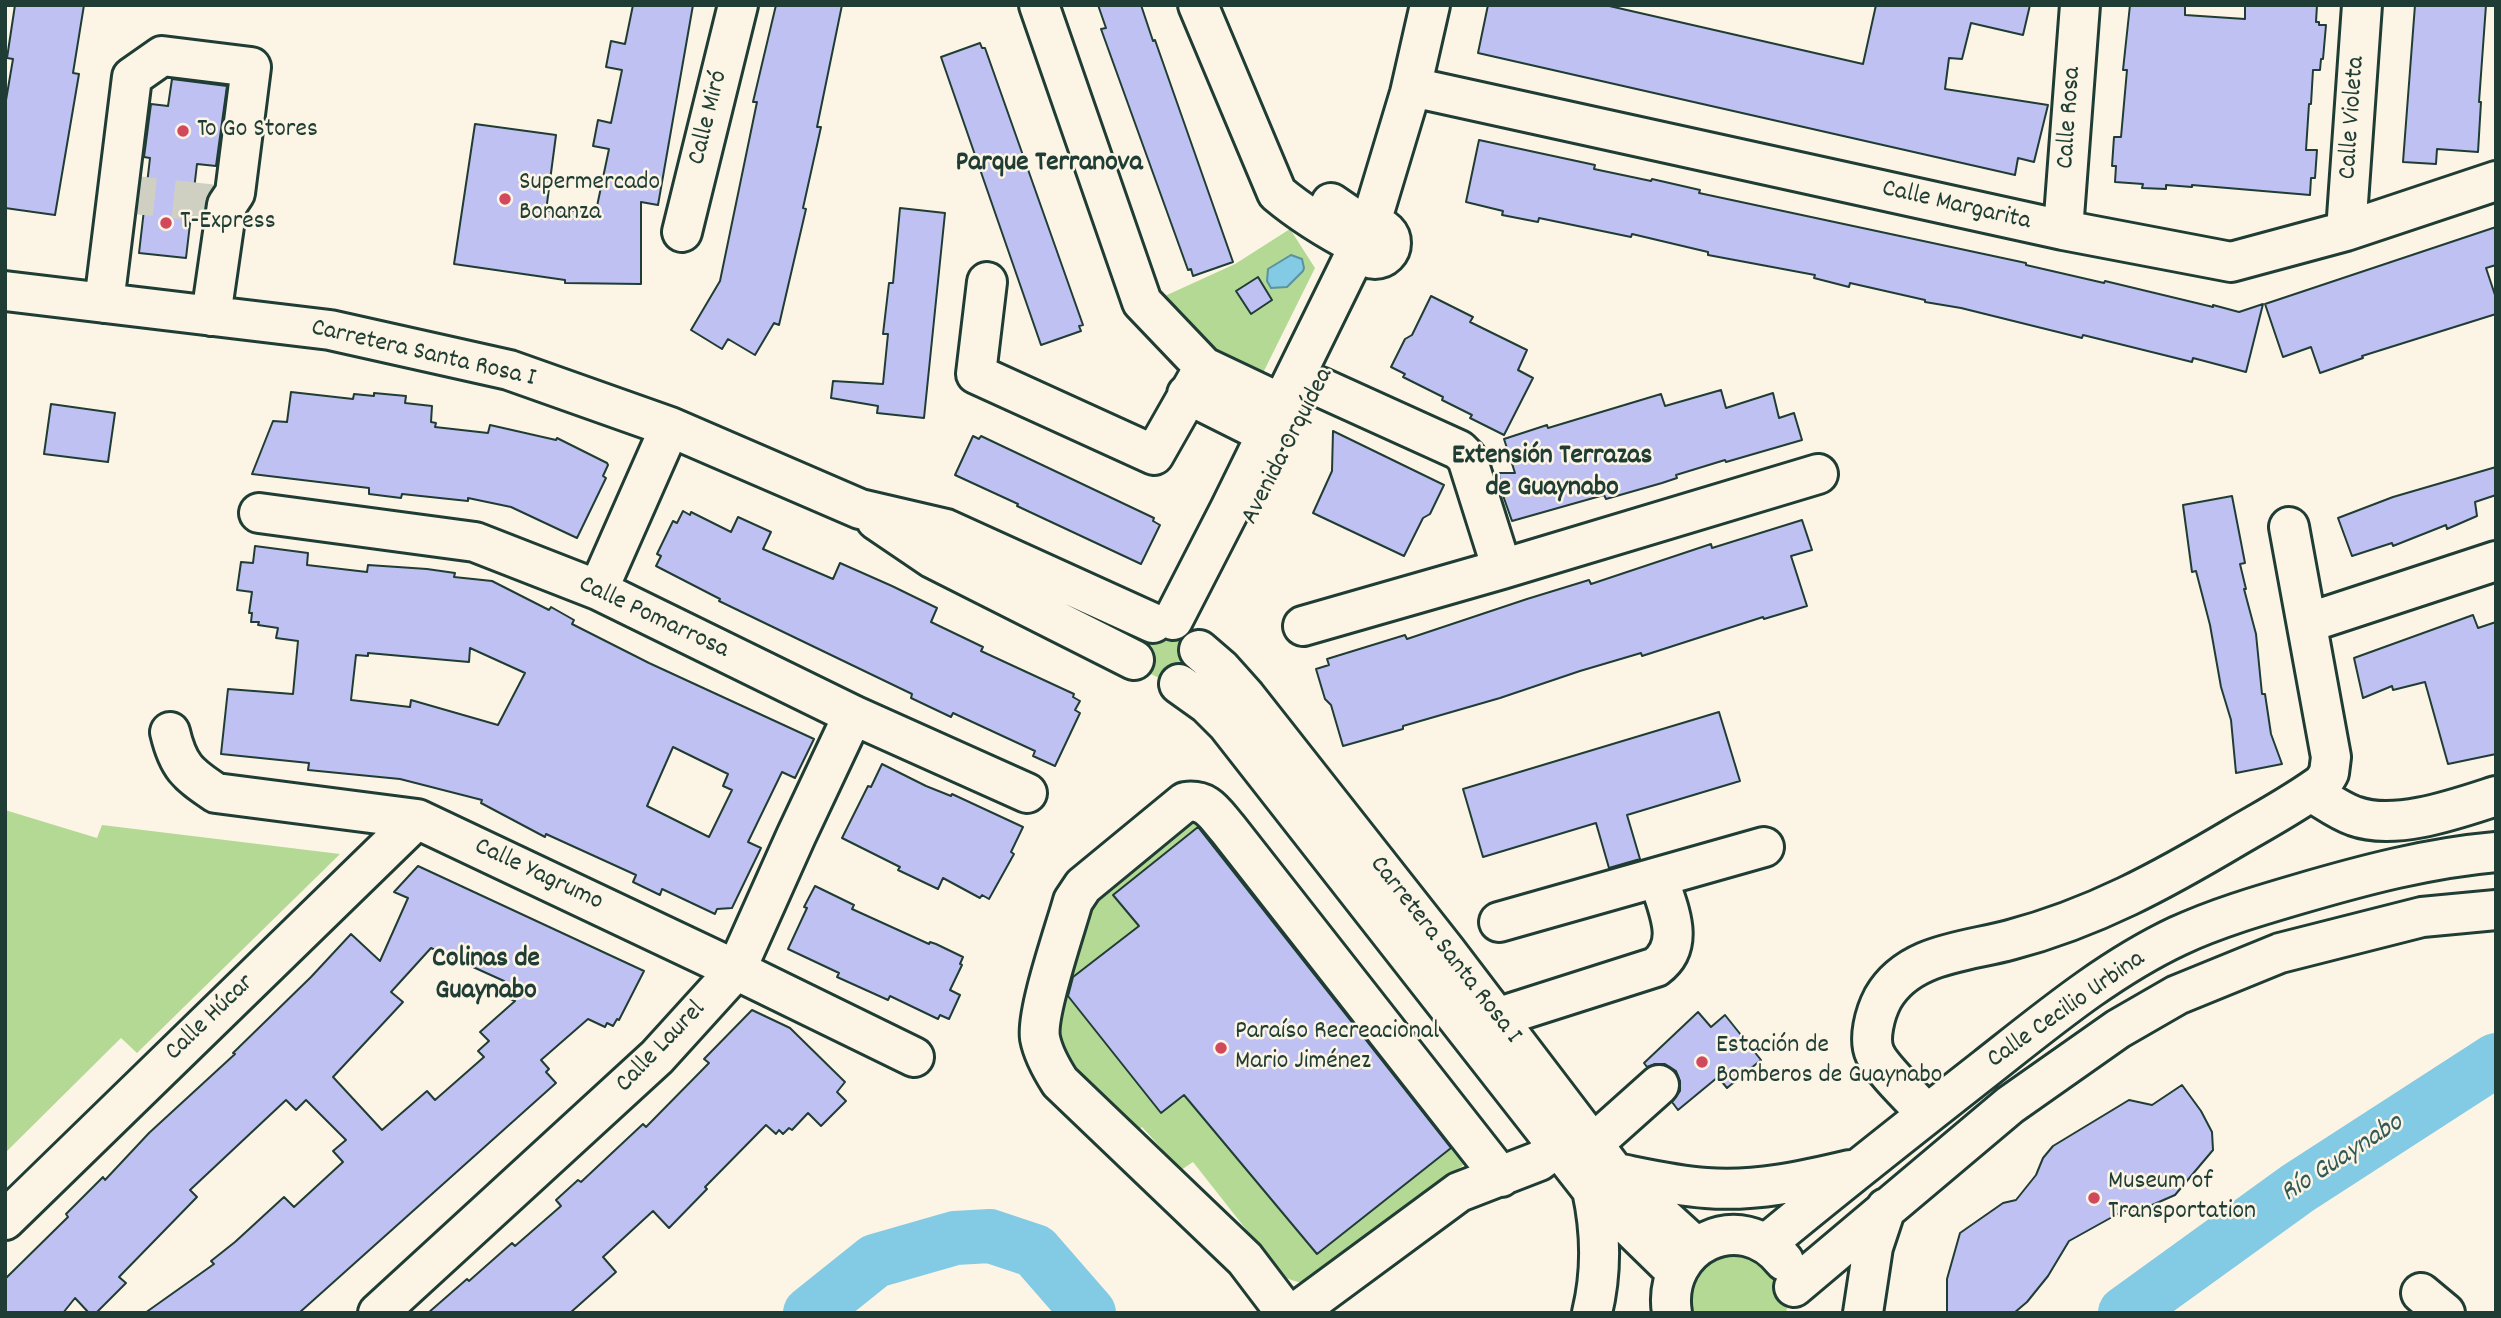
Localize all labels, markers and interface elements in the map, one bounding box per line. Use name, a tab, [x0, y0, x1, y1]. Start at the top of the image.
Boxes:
street label: Calle Violeta	[2334, 56, 2374, 180]
street label: Calle Rosa	[2052, 66, 2090, 170]
street label: Calle Miró	[683, 68, 737, 168]
place label: To Go Stores	[197, 115, 318, 147]
marker: To Go Stores	[175, 123, 191, 139]
district label: Parque Terranova	[955, 148, 1143, 182]
place label: Supermercado Bonanza	[519, 168, 660, 230]
street label: Calle Margarita	[1879, 175, 2033, 239]
marker: Supermercado Bonanza	[497, 191, 513, 207]
place label: T-Express	[180, 207, 276, 239]
marker: T-Express	[158, 215, 174, 231]
street label: Carretera Santa Rosa I	[308, 314, 538, 396]
street label: Avenida Orquídea	[1236, 363, 1342, 531]
district label: Extensión Terrazas de Guaynabo	[1452, 441, 1652, 507]
street label: Calle Pomarrosa	[573, 571, 733, 667]
street label: Calle Yagrumo	[469, 833, 607, 919]
street label: Carretera Santa Rosa I	[1361, 851, 1527, 1051]
district label: Colinas de Guaynabo	[432, 944, 540, 1010]
street label: Calle Cecilio Urbina	[1982, 945, 2152, 1077]
street label: Calle Húcar	[160, 969, 262, 1069]
street label: Calle Laurel	[610, 995, 714, 1101]
place label: Paraíso Recreacional Mario Jiménez	[1235, 1017, 1439, 1078]
place label: Estación de Bomberos de Guaynabo	[1716, 1031, 1942, 1092]
marker: Paraíso Recreacional Mario Jiménez	[1213, 1040, 1229, 1056]
marker: Estación de Bomberos de Guaynabo	[1694, 1054, 1710, 1070]
water label: Río Guaynabo	[2276, 1108, 2410, 1212]
place label: Museum of Transportation	[2108, 1167, 2256, 1228]
marker: Museum of Transportation	[2086, 1190, 2102, 1206]

